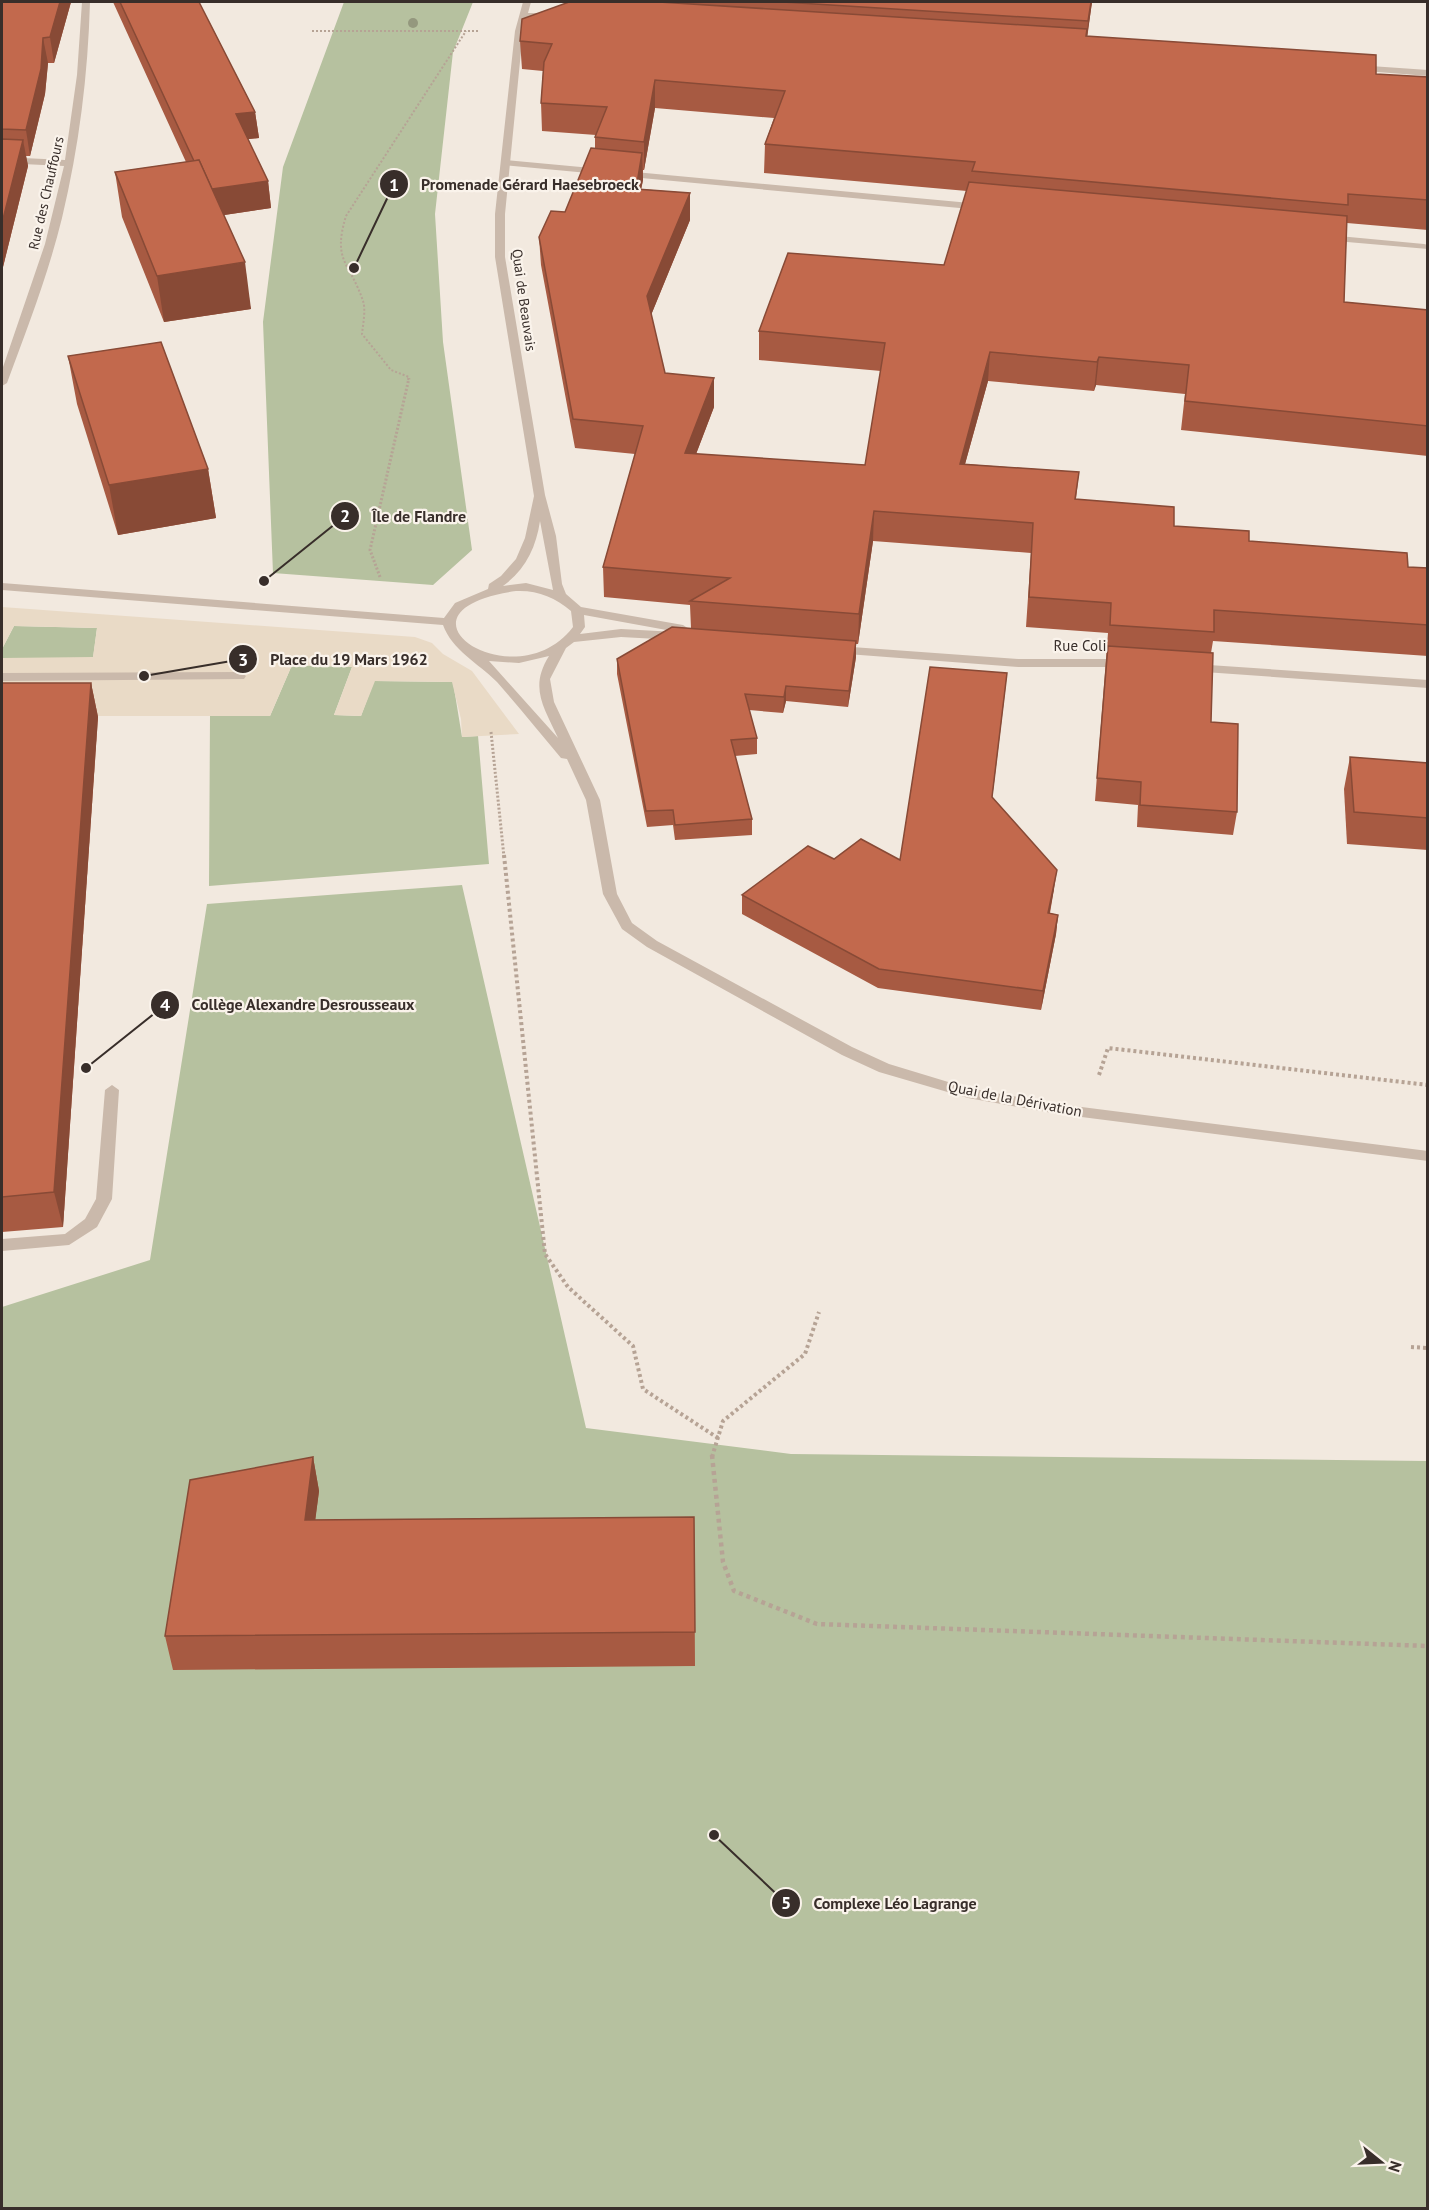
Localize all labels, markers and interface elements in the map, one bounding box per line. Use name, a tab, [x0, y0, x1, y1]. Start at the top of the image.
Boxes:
street label: Rue des Chauffours	[24, 135, 68, 251]
callout: Promenade Gérard Haesebroeck	[379, 167, 651, 201]
text: 1	[389, 173, 399, 196]
text: Promenade Gérard Haesebroeck	[421, 174, 639, 194]
street label: Quai de Beauvais	[508, 248, 540, 352]
callout: Île de Flandre	[330, 499, 478, 533]
text: 2	[340, 504, 350, 527]
text: Île de Flandre	[371, 506, 466, 526]
street label: Rue Coli	[1054, 636, 1106, 655]
callout: Place du 19 Mars 1962	[228, 642, 440, 676]
text: 3	[238, 648, 248, 671]
text: Place du 19 Mars 1962	[270, 649, 428, 669]
callout: Collège Alexandre Desrousseaux	[150, 988, 427, 1022]
text: 4	[160, 993, 170, 1016]
text: Collège Alexandre Desrousseaux	[192, 994, 415, 1014]
street label: Quai de la Dérivation	[947, 1076, 1084, 1121]
callout: Complexe Léo Lagrange	[771, 1886, 988, 1920]
text: 5	[781, 1891, 791, 1914]
text: Complexe Léo Lagrange	[813, 1893, 977, 1913]
north arrow	[1351, 2132, 1411, 2192]
text: N	[1384, 2159, 1406, 2175]

